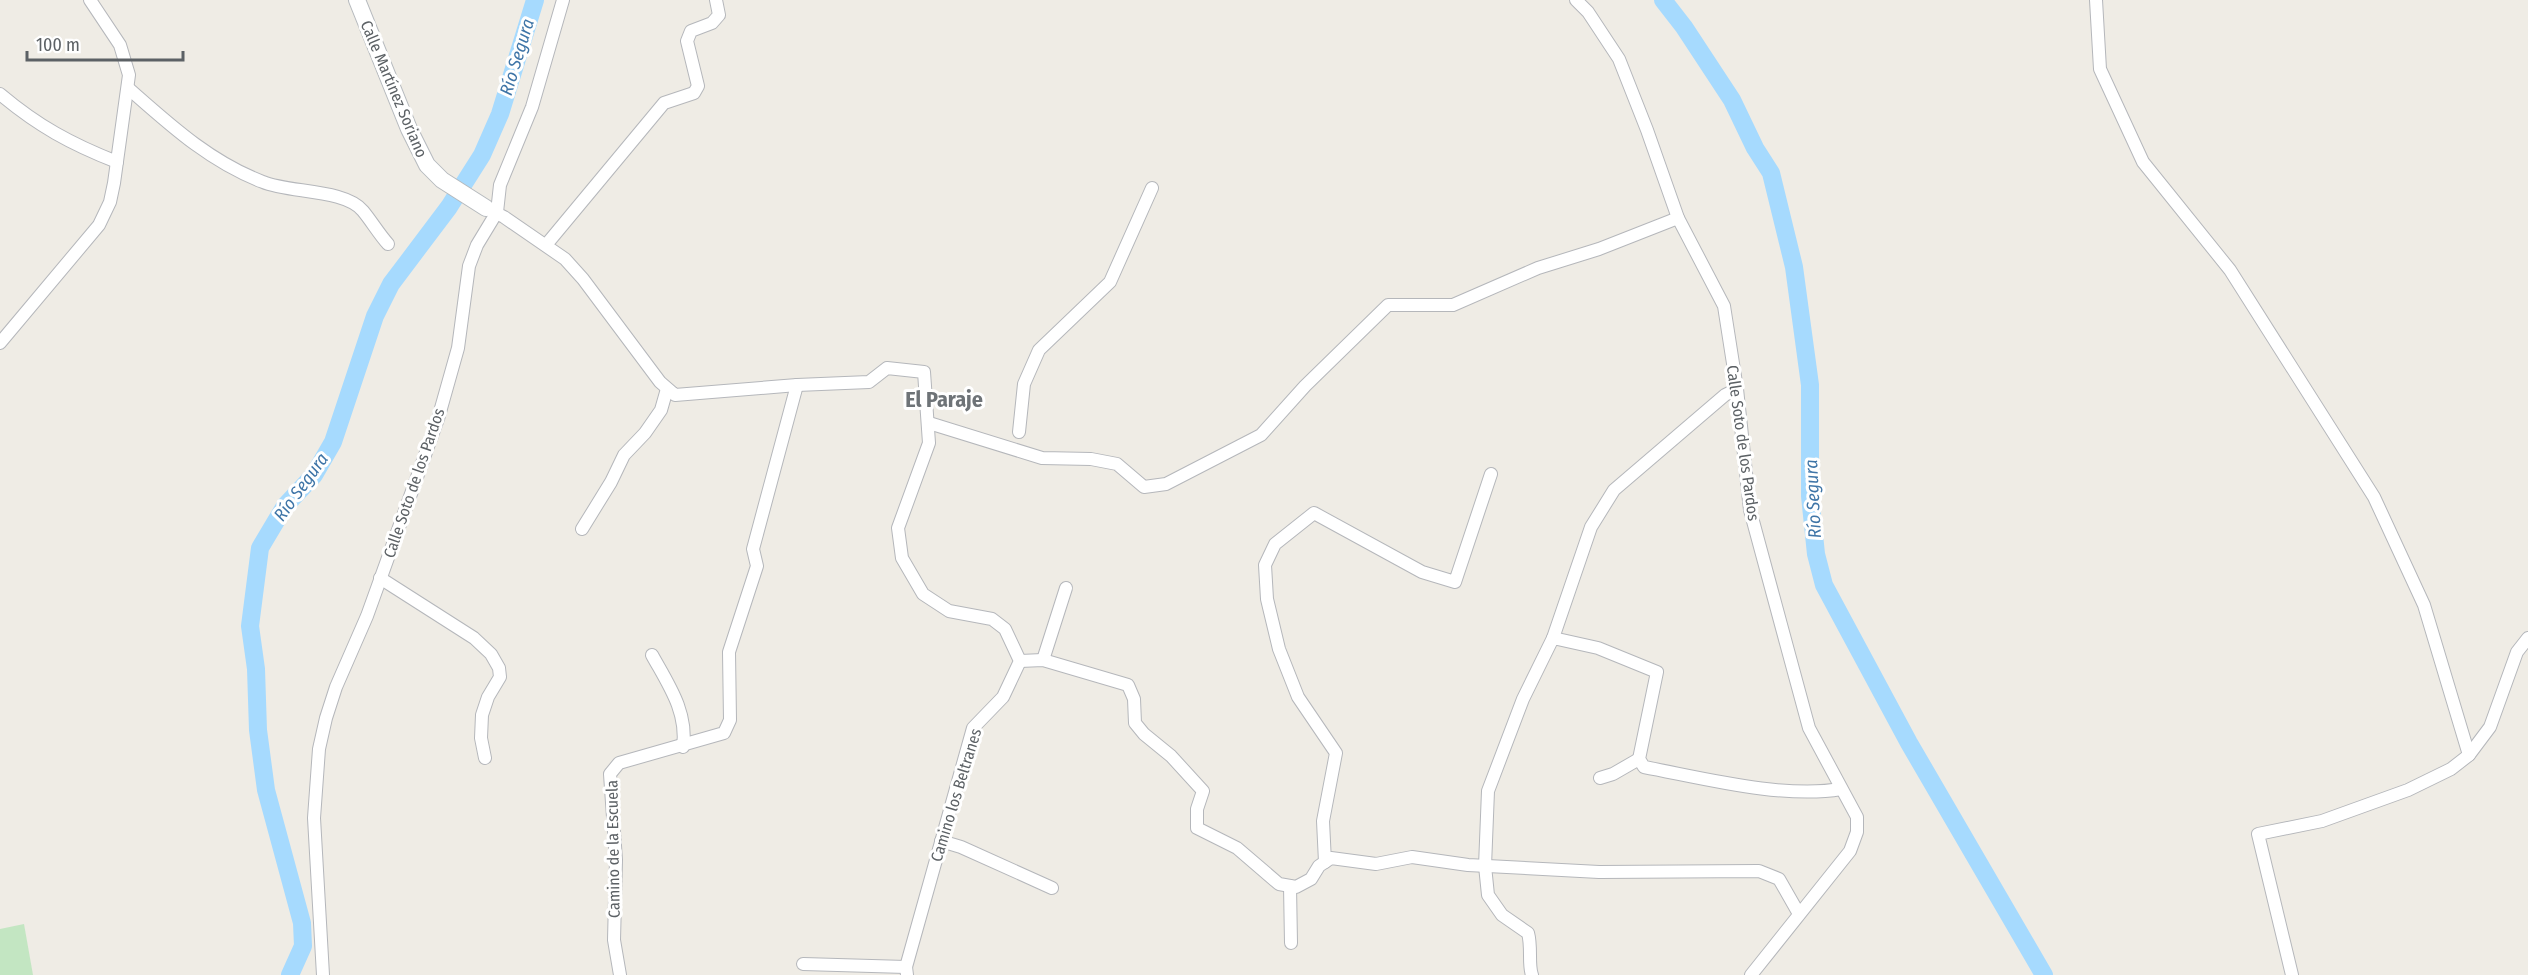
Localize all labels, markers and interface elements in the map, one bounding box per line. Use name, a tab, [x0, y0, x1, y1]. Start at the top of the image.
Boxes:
water label: Río Segura	[495, 16, 539, 98]
street label: Calle Martínez Soriano	[357, 18, 431, 160]
scale bar	[27, 24, 183, 62]
text: 100 m	[36, 34, 80, 56]
street label: Calle Soto de los Pardos	[1723, 364, 1763, 522]
district label: El Paraje	[905, 386, 983, 413]
street label: Calle Soto de los Pardos	[379, 406, 449, 560]
water label: Río Segura	[269, 449, 333, 525]
water label: Río Segura	[1800, 459, 1826, 539]
street label: Camino los Beltranes	[927, 726, 985, 864]
street label: Camino de la Escuela	[602, 780, 624, 918]

